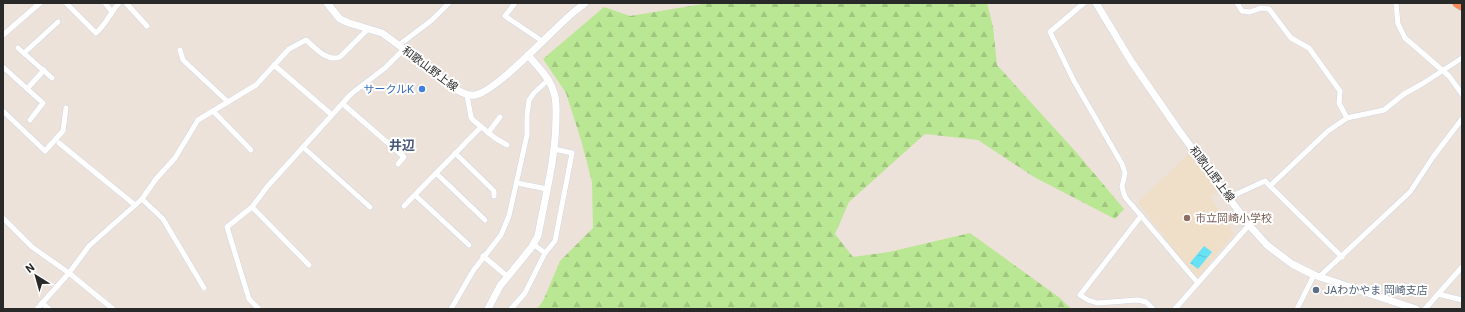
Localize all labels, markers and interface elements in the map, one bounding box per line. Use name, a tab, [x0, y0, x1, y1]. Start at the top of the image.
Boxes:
street label: 和歌山野上線	[400, 44, 460, 94]
place label: サークルK	[363, 83, 414, 96]
marker: サークルK	[417, 84, 427, 94]
district label: 井辺	[389, 138, 415, 153]
street label: 和歌山野上線	[1187, 144, 1237, 204]
place label: 市立岡崎小学校	[1195, 212, 1272, 225]
marker: 市立岡崎小学校	[1182, 213, 1192, 223]
north arrow	[16, 256, 56, 296]
text: N	[23, 261, 37, 276]
place label: JAわかやま 岡崎支店	[1324, 284, 1428, 297]
marker: JAわかやま 岡崎支店	[1311, 285, 1321, 295]

